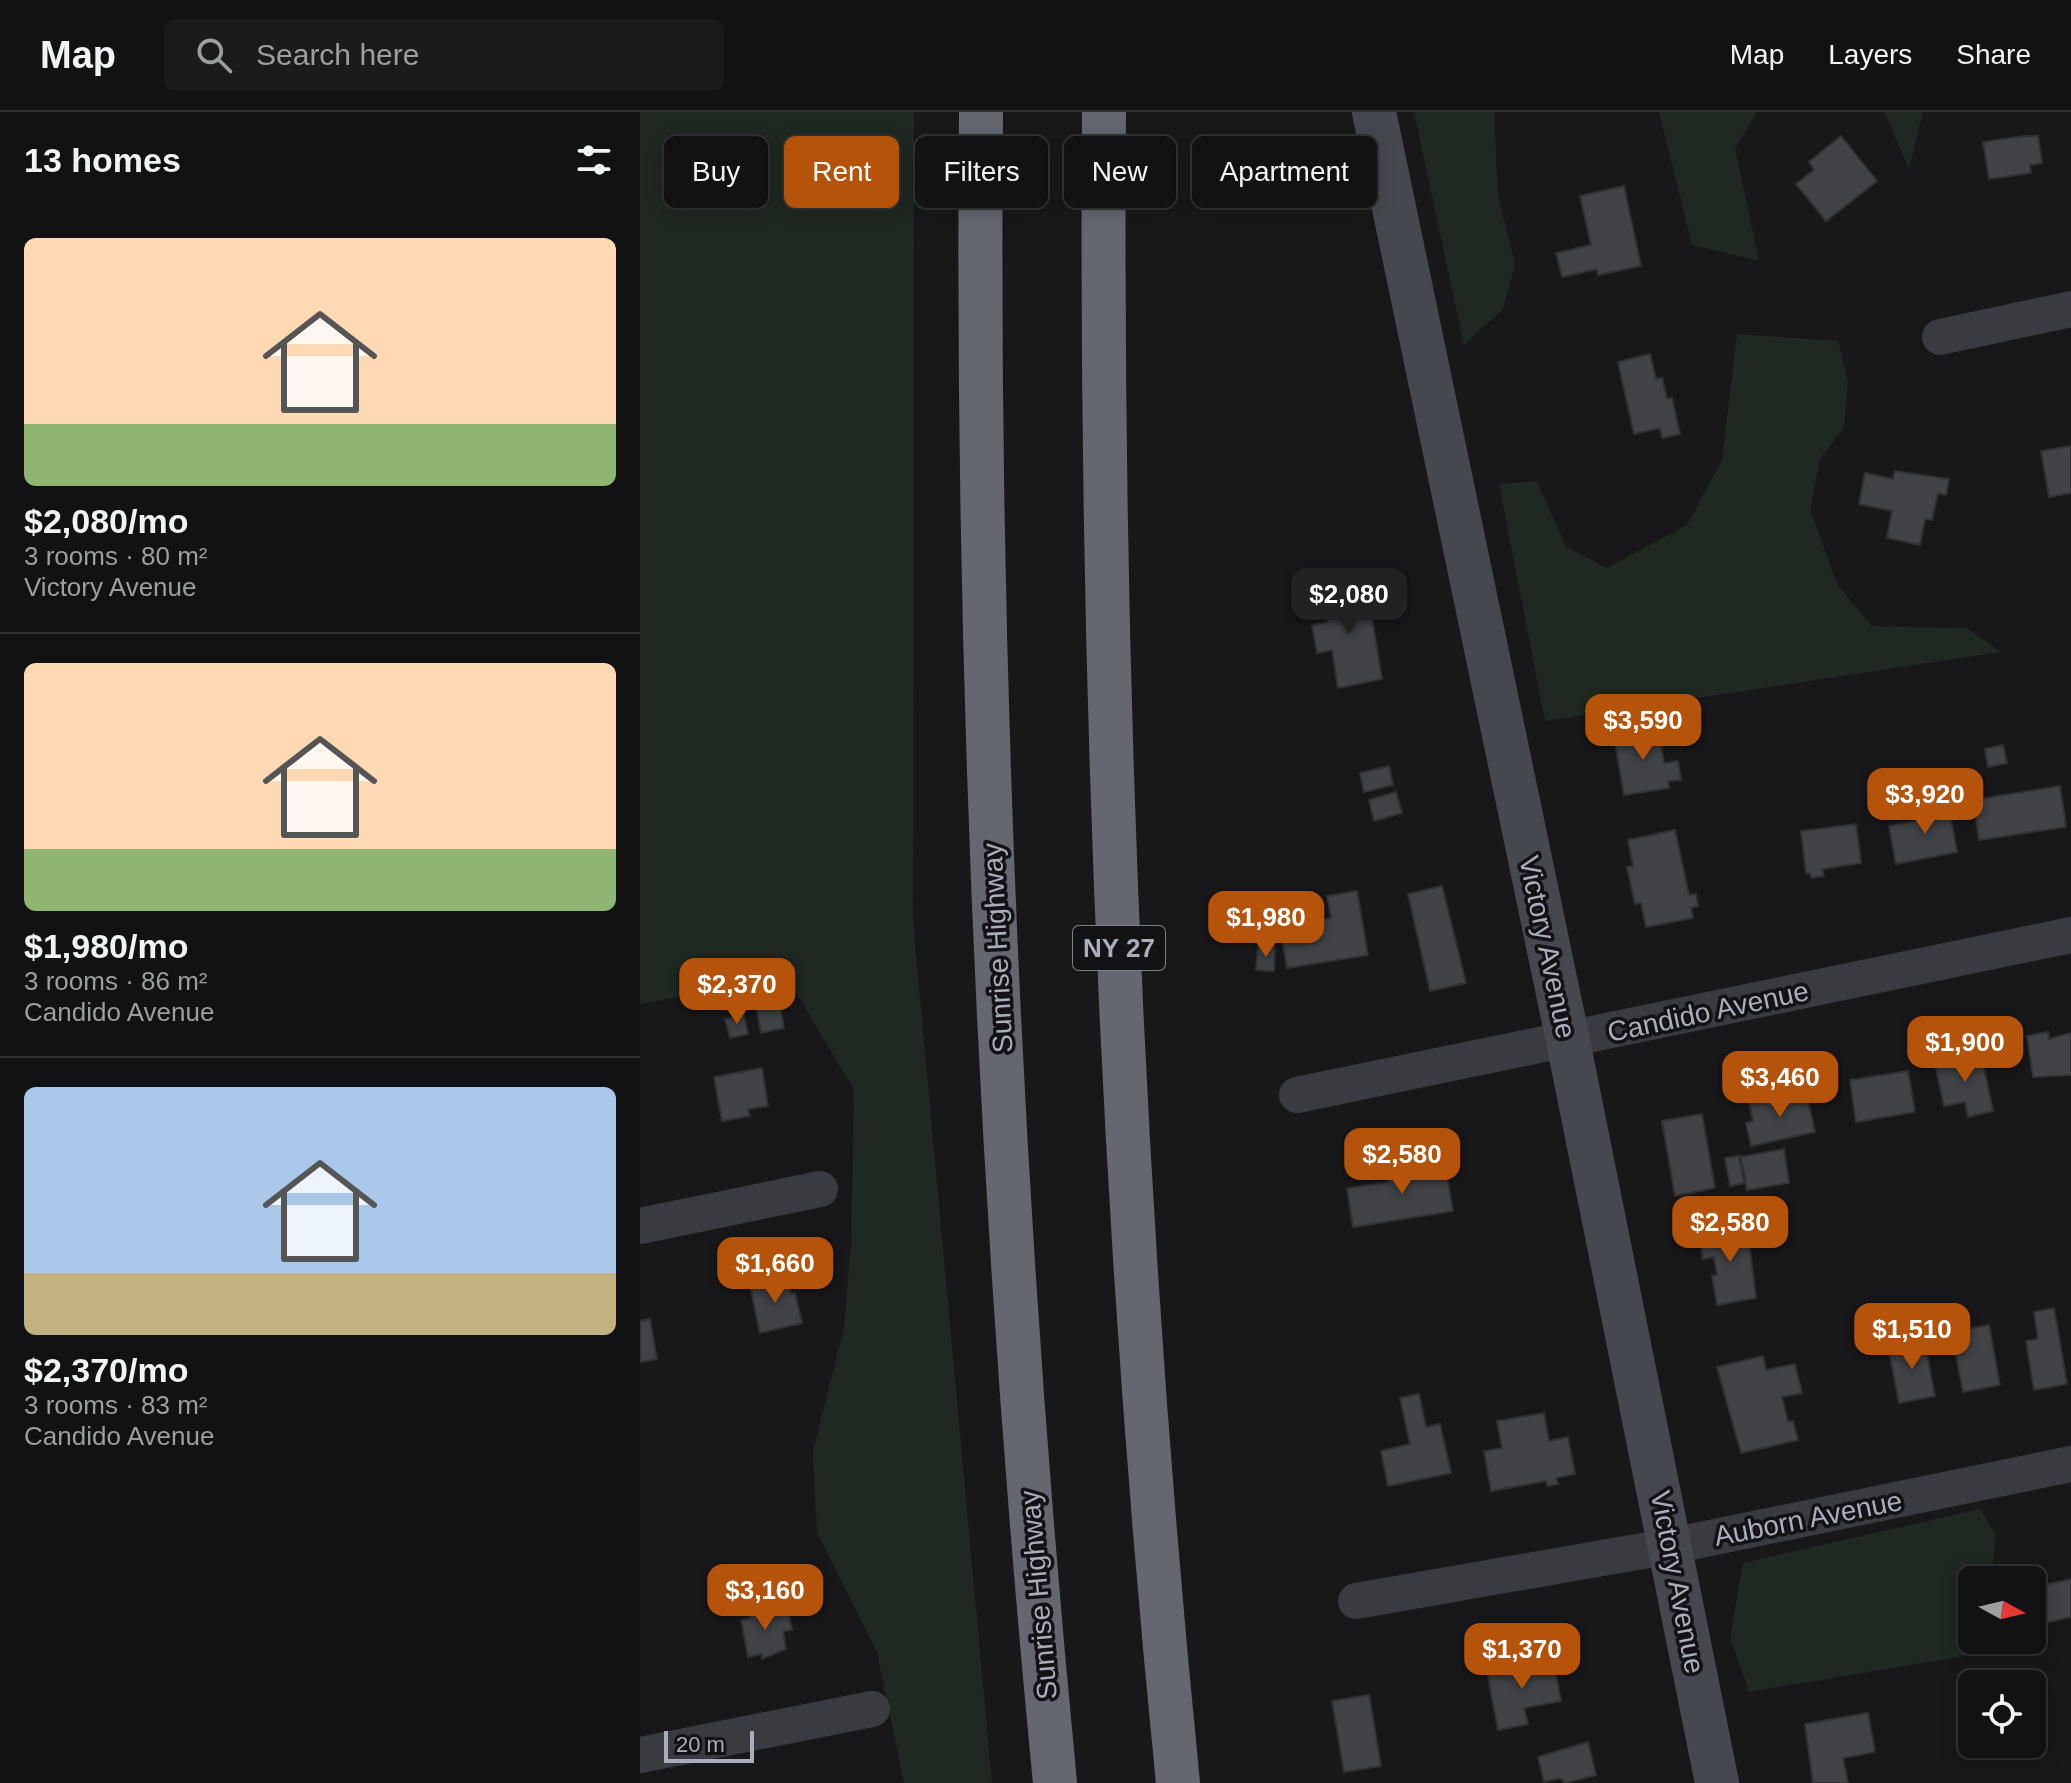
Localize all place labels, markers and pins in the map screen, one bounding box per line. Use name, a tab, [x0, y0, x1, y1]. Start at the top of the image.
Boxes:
pin: $2,080	[1284, 568, 1414, 636]
pin: $3,590	[1578, 694, 1708, 762]
pin: $3,920	[1860, 768, 1990, 836]
pin: $1,980	[1201, 891, 1331, 959]
pin: $2,370	[672, 958, 802, 1026]
pin: $1,900	[1900, 1016, 2030, 1084]
pin: $3,460	[1715, 1051, 1845, 1119]
pin: $2,580	[1337, 1128, 1467, 1196]
pin: $2,580	[1665, 1196, 1795, 1264]
pin: $1,660	[710, 1237, 840, 1305]
pin: $1,510	[1847, 1303, 1977, 1371]
pin: $3,160	[700, 1564, 830, 1632]
pin: $1,370	[1457, 1623, 1587, 1691]

